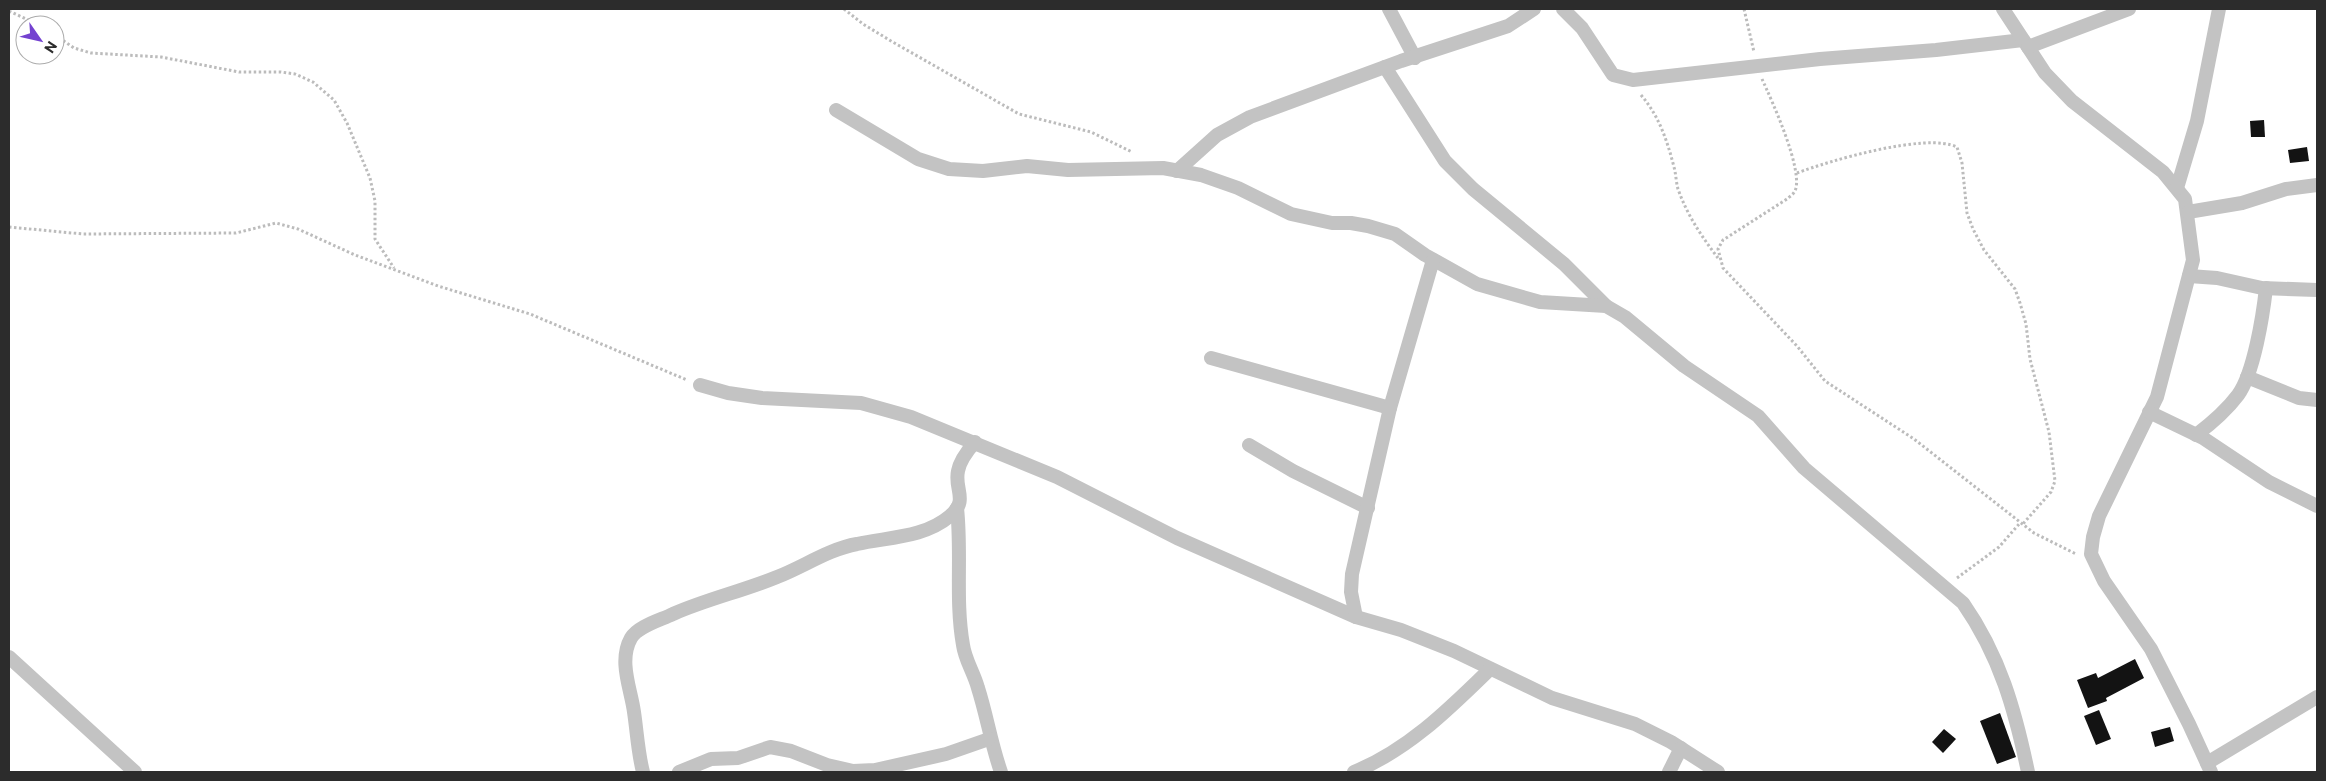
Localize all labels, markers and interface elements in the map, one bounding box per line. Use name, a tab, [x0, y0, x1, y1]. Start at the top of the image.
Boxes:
north arrow	[15, 15, 65, 65]
text: N	[41, 38, 61, 57]

